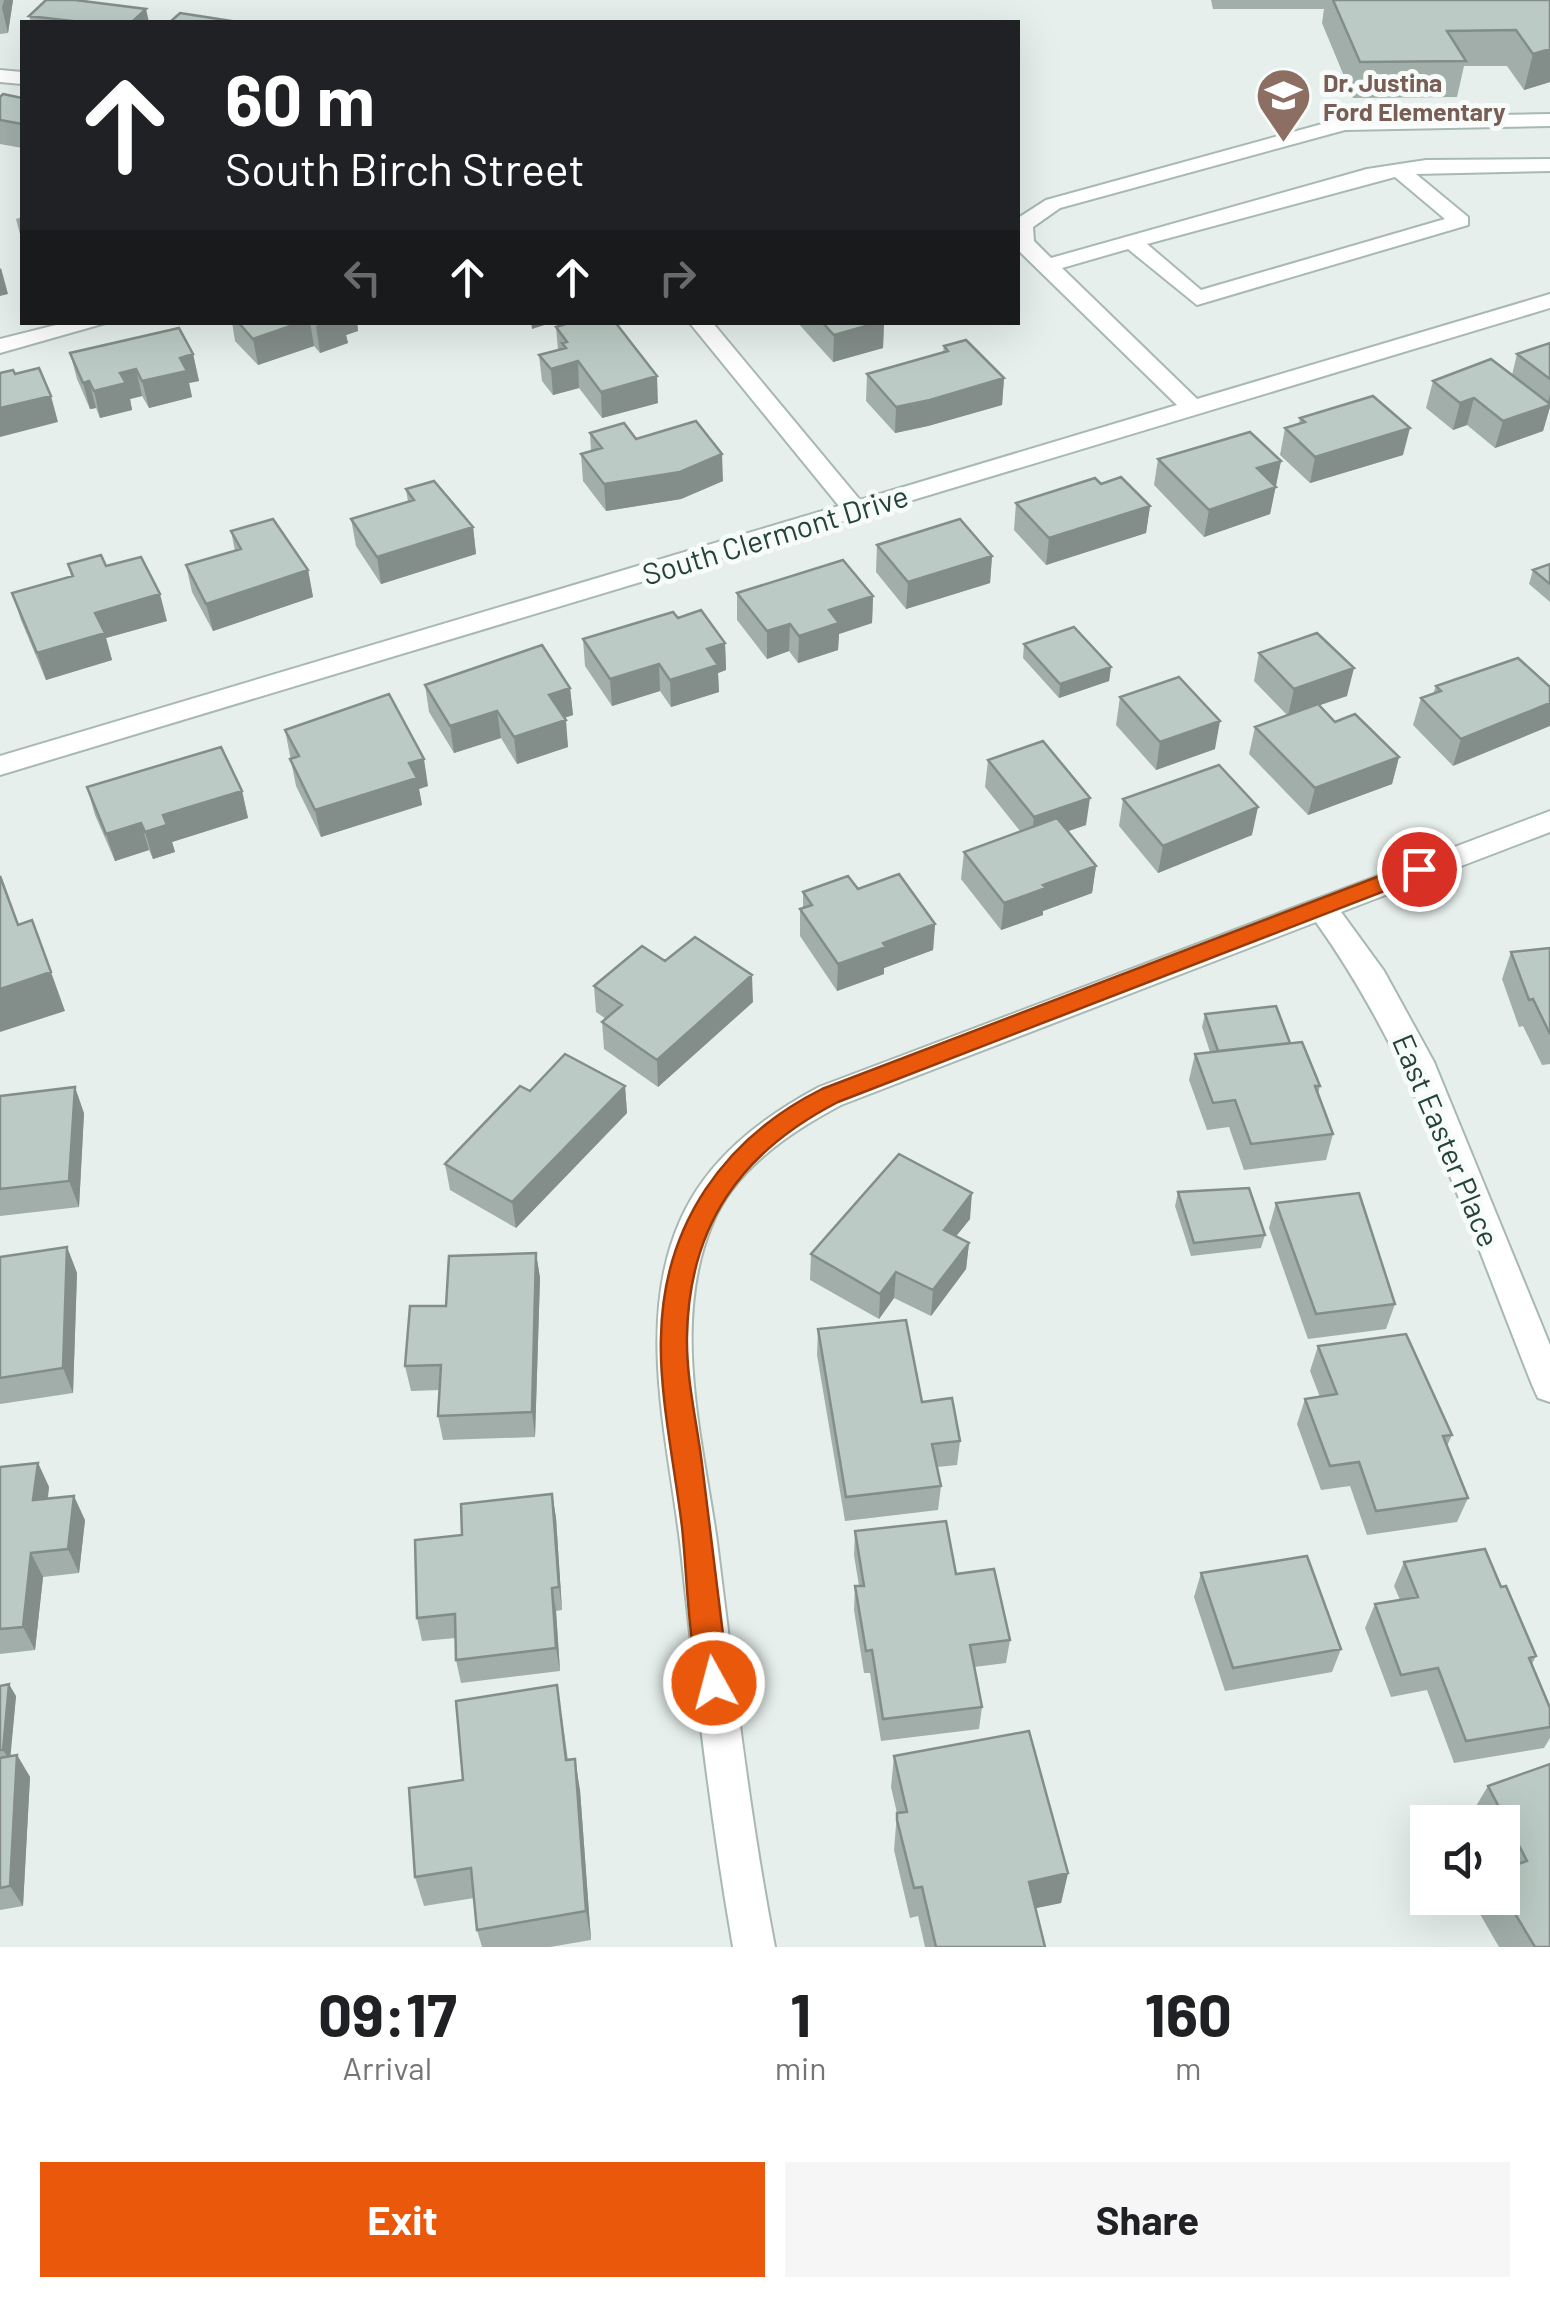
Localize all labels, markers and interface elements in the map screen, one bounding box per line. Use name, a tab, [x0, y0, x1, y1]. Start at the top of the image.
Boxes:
text: 60 m	[225, 56, 375, 140]
icon: ahead	[60, 60, 190, 190]
school or university icon: Dr. Justina Ford Elementary	[1254, 66, 1314, 145]
place label: Dr. Justina Ford Elementary	[1323, 67, 1506, 126]
text: South Birch Street	[225, 141, 585, 195]
icon: left	[335, 250, 390, 305]
icon: ahead	[440, 250, 495, 305]
icon: ahead	[545, 250, 600, 305]
icon: right	[650, 250, 705, 305]
street label: South Clermont Drive	[638, 476, 912, 592]
pin	[1377, 827, 1462, 912]
icon: arrive	[1392, 842, 1447, 897]
street label: East Easter Place	[1386, 1028, 1508, 1252]
position arrow	[662, 1631, 766, 1735]
map controls	[1410, 1805, 1520, 1915]
button: sound	[1410, 1805, 1520, 1915]
text: 09:17	[318, 1977, 457, 2049]
text: 1	[790, 1977, 811, 2049]
text: 160	[1144, 1977, 1232, 2049]
text: Arrival	[343, 2048, 432, 2086]
text: min	[775, 2048, 827, 2086]
text: m	[1175, 2048, 1201, 2086]
button: Exit	[40, 2162, 765, 2277]
button: Share	[785, 2162, 1510, 2277]

